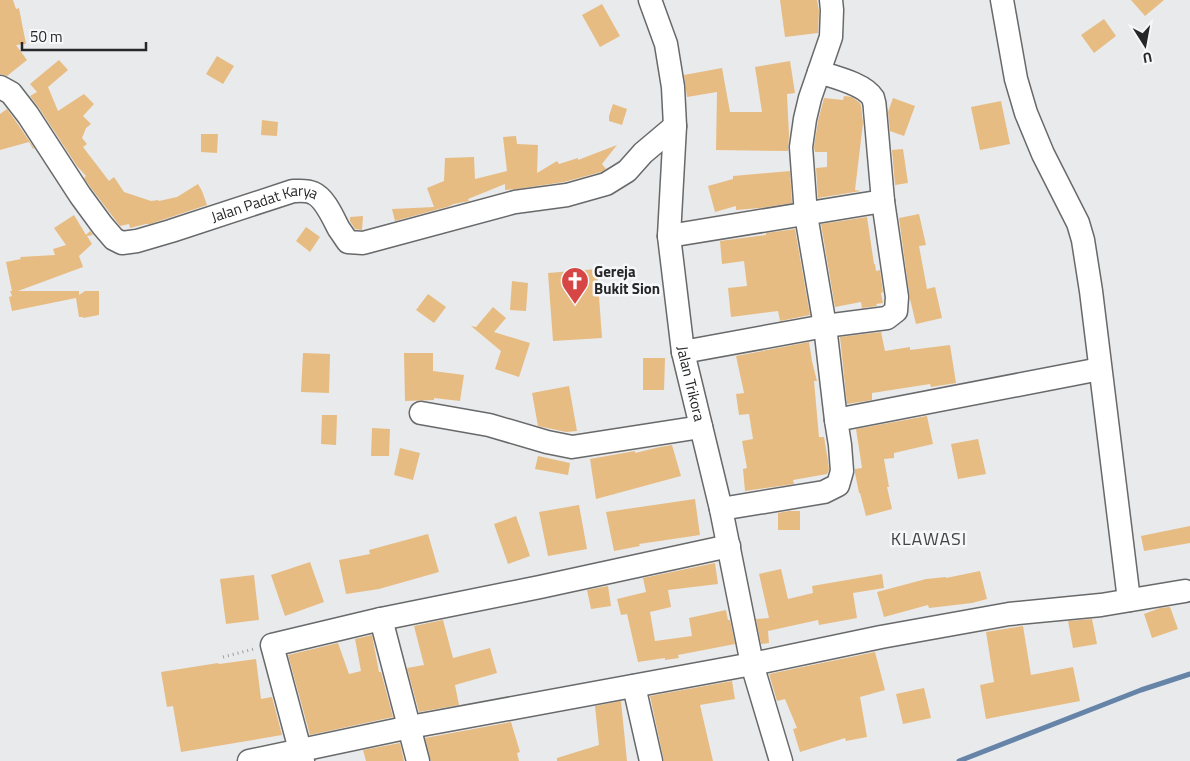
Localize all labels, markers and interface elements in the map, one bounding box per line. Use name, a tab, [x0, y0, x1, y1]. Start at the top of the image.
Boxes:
scale bar	[22, 20, 146, 52]
north arrow	[1120, 20, 1170, 70]
text: 50 m	[30, 25, 63, 48]
text: U	[1141, 47, 1154, 69]
street label: Jalan Padat Karya	[208, 179, 323, 228]
place label: Gereja Bukit Sion	[594, 260, 660, 300]
church icon: Gereja Bukit Sion	[560, 266, 590, 305]
street label: Jalan Trikora	[671, 345, 711, 424]
district label: KLAWASI	[891, 525, 967, 552]

